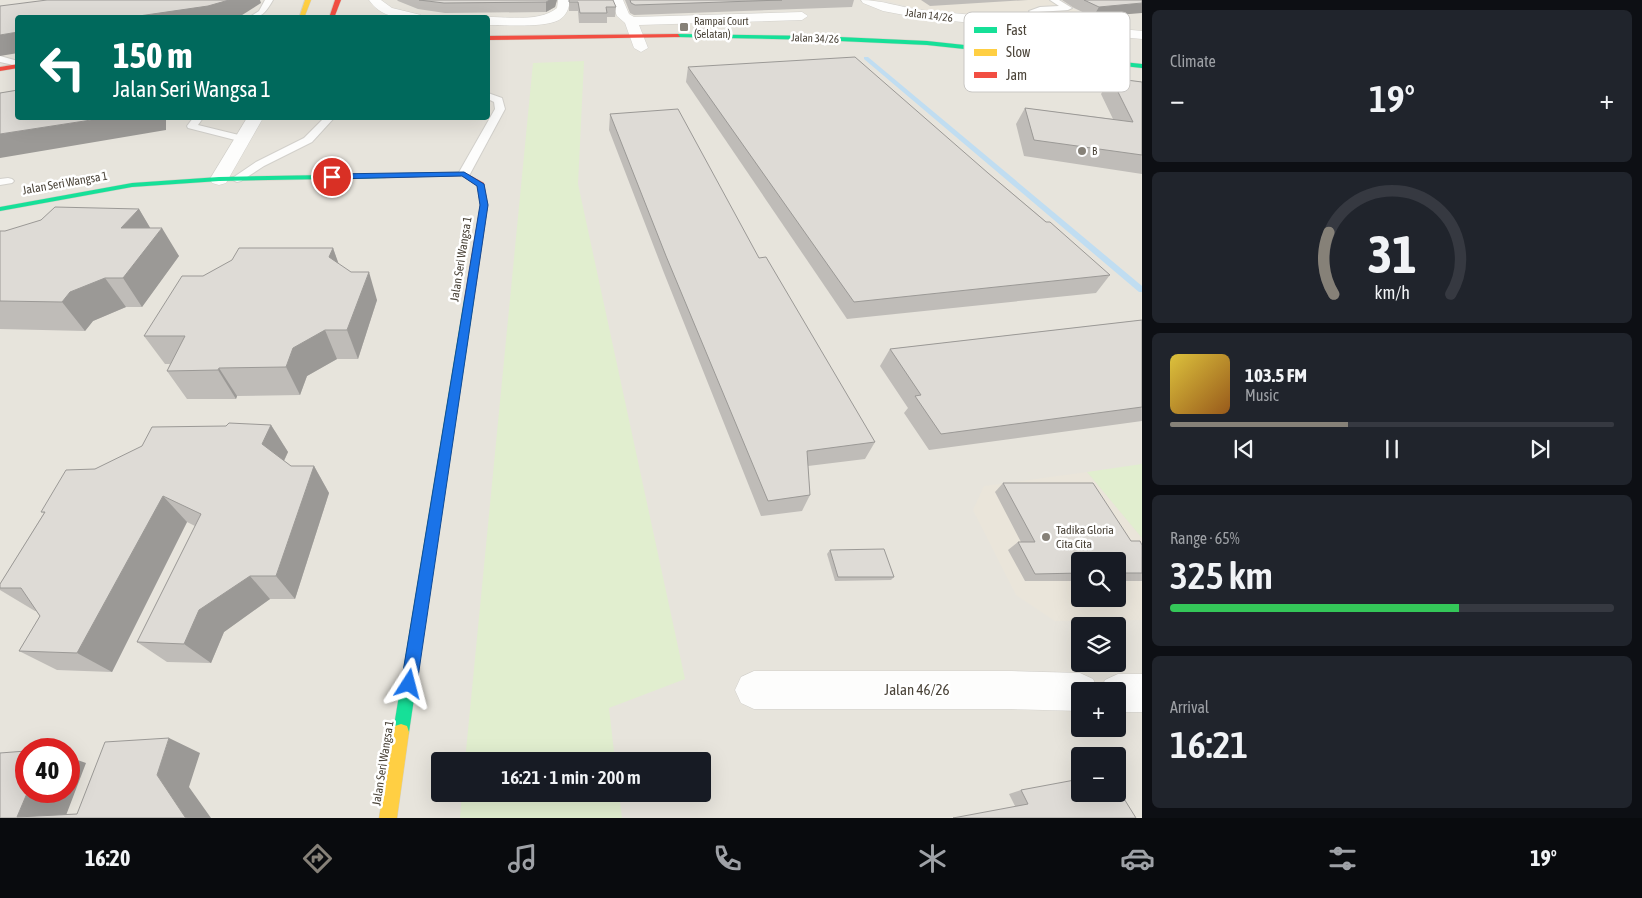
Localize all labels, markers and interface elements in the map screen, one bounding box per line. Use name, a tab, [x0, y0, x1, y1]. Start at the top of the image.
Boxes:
street label: Jalan 14/26	[904, 6, 954, 24]
legend	[964, 12, 1130, 92]
place label: Rampai Court (Selatan)	[694, 15, 749, 40]
marker: Rampai Court (Selatan)	[678, 21, 690, 33]
text: Fast	[1006, 22, 1027, 38]
street label: Jalan 34/26	[791, 31, 839, 45]
icon: left	[30, 35, 95, 100]
text: 150 m	[113, 35, 192, 75]
text: Slow	[1006, 44, 1031, 60]
text: Climate	[1170, 52, 1216, 70]
text: Jam	[1006, 67, 1027, 83]
text: Jalan Seri Wangsa 1	[113, 76, 271, 102]
text: 19°	[1369, 77, 1415, 120]
text: −	[1170, 83, 1185, 115]
text: +	[1599, 83, 1614, 115]
marker: B	[1076, 145, 1088, 157]
place label: B	[1092, 145, 1098, 157]
pin	[311, 156, 353, 198]
icon: arrive	[318, 163, 346, 191]
street label: Jalan Seri Wangsa 1	[21, 169, 109, 197]
street label: Jalan Seri Wangsa 1	[447, 215, 475, 303]
text: 31	[1368, 224, 1416, 284]
text: km/h	[1374, 282, 1410, 303]
text: 103.5 FM	[1245, 364, 1307, 386]
text: Music	[1245, 386, 1279, 404]
icon: previous	[1230, 435, 1258, 463]
icon: pause	[1378, 435, 1406, 463]
icon: next	[1526, 435, 1554, 463]
place label: Tadika Gloria Cita Cita	[1056, 523, 1114, 551]
text: Range · 65%	[1170, 529, 1240, 547]
marker: Tadika Gloria Cita Cita	[1040, 531, 1052, 543]
map controls	[1071, 552, 1126, 802]
button: search	[1071, 552, 1126, 607]
text: 325 km	[1170, 554, 1273, 597]
button: layers	[1071, 617, 1126, 672]
position arrow	[382, 657, 434, 709]
street label: Jalan 46/26	[884, 681, 950, 698]
button: +	[1071, 682, 1126, 737]
text: Arrival	[1170, 698, 1209, 716]
street label: Jalan Seri Wangsa 1	[369, 719, 397, 807]
text: 16:21	[1170, 723, 1248, 766]
speed limit sign: 40	[15, 738, 80, 803]
button: −	[1071, 747, 1126, 802]
text: 16:21 · 1 min · 200 m	[501, 766, 641, 788]
icon: directions	[300, 841, 335, 876]
icon: music	[505, 841, 540, 876]
icon: phone	[710, 841, 745, 876]
icon: climate	[915, 841, 950, 876]
icon: car	[1120, 841, 1155, 876]
icon: filters	[1325, 841, 1360, 876]
text: 16:20	[85, 845, 130, 871]
text: 19°	[1530, 845, 1557, 871]

